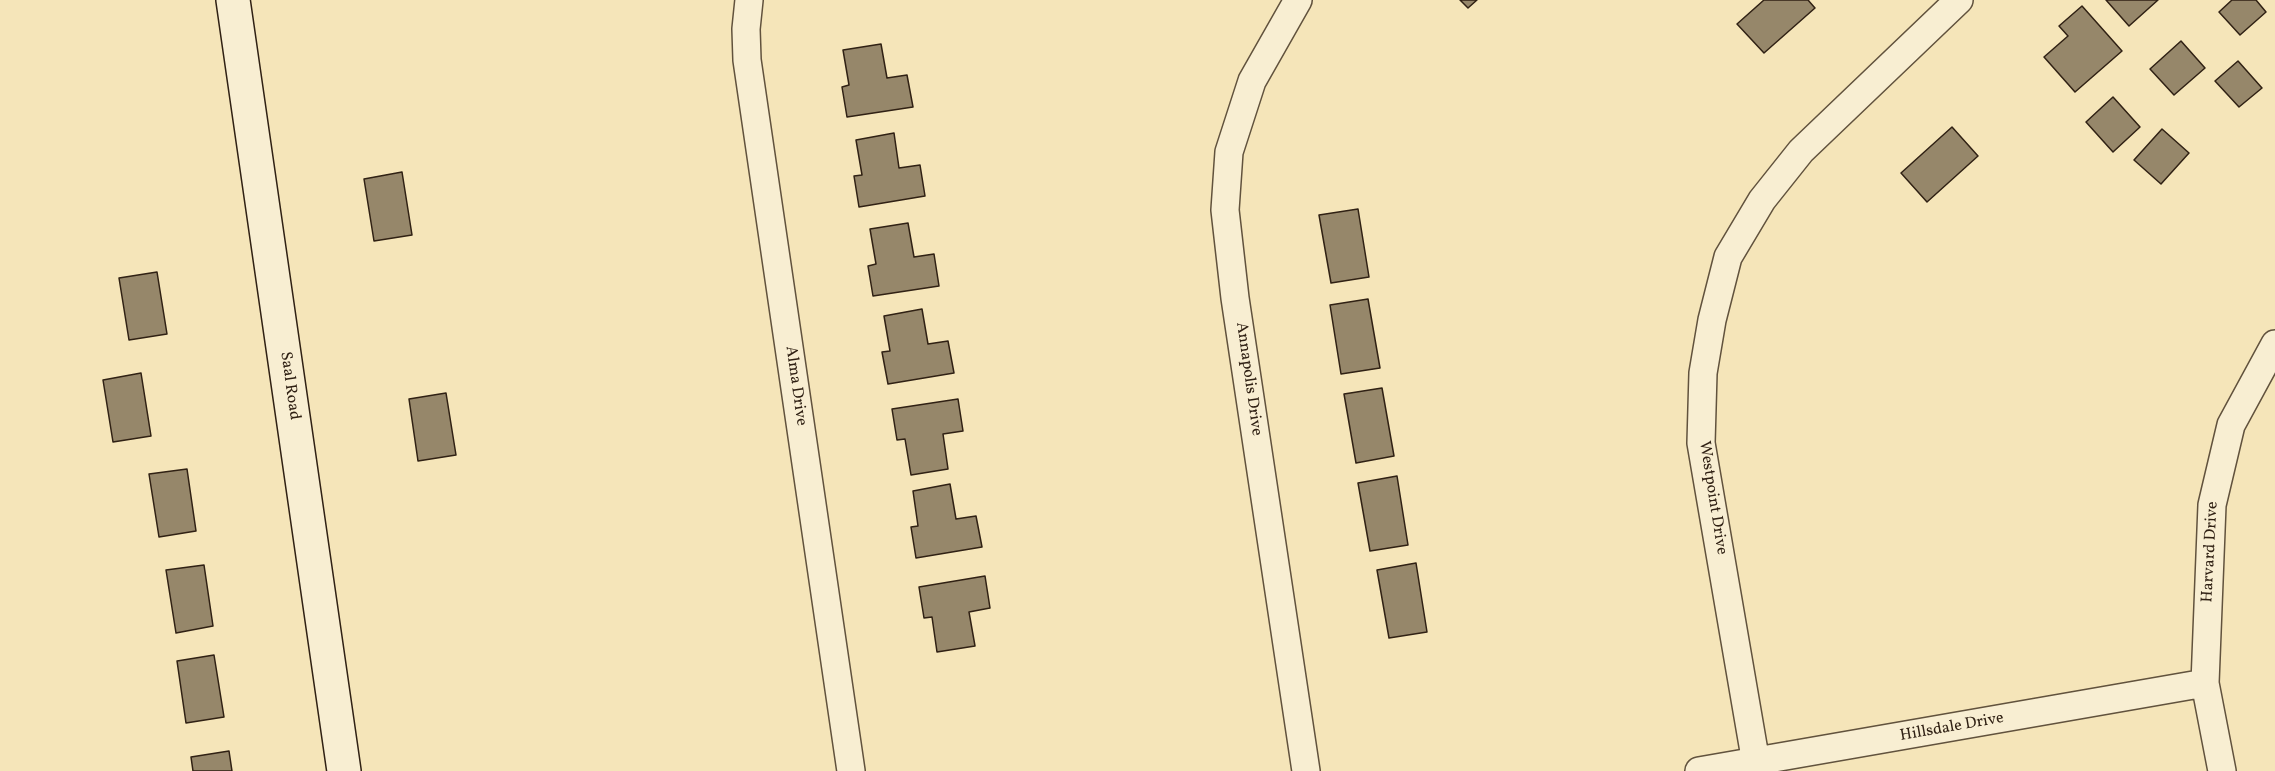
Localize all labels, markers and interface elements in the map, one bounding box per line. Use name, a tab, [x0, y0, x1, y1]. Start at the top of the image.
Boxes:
street label: Annapolis Drive	[1231, 321, 1265, 437]
street label: Alma Drive	[780, 345, 810, 427]
street label: Saal Road	[275, 351, 303, 421]
street label: Westpoint Drive	[1694, 440, 1730, 556]
street label: Harvard Drive	[2199, 501, 2223, 603]
street label: Hillsdale Drive	[1899, 709, 2005, 747]

